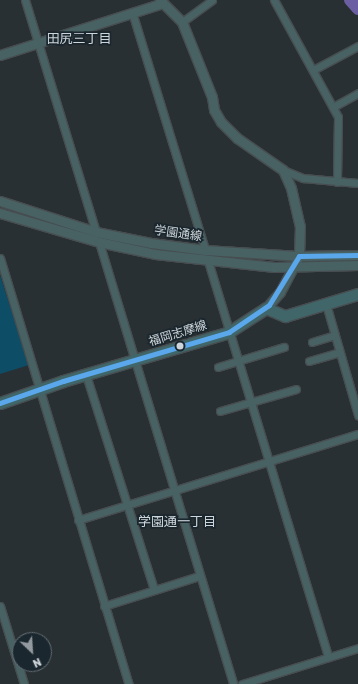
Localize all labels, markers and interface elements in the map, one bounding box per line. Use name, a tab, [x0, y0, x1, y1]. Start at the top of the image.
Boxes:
district label: 田尻三丁目	[47, 31, 111, 47]
street label: 学園通線	[153, 224, 203, 244]
street label: 福岡志摩線	[147, 318, 209, 350]
unlabelled marker	[175, 341, 185, 351]
district label: 学園通一丁目	[138, 514, 216, 530]
north arrow	[12, 632, 52, 672]
text: N	[31, 655, 43, 670]

